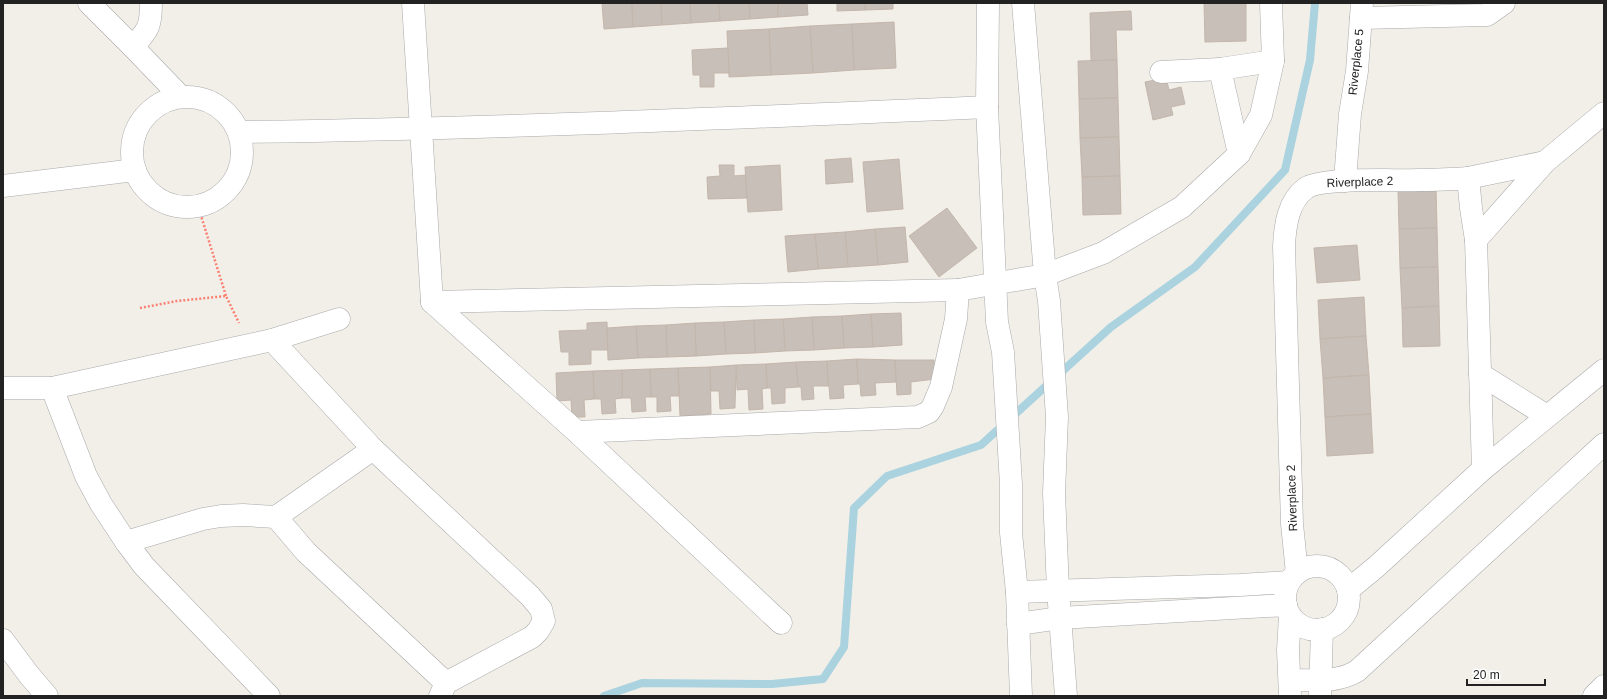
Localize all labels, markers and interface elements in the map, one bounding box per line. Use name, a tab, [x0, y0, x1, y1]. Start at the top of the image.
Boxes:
street label: Riverplace 5	[1346, 28, 1366, 96]
street label: Riverplace 2	[1326, 174, 1394, 190]
street label: Riverplace 2	[1284, 464, 1300, 532]
scale bar	[1467, 661, 1545, 687]
text: 20 m	[1473, 668, 1500, 682]

